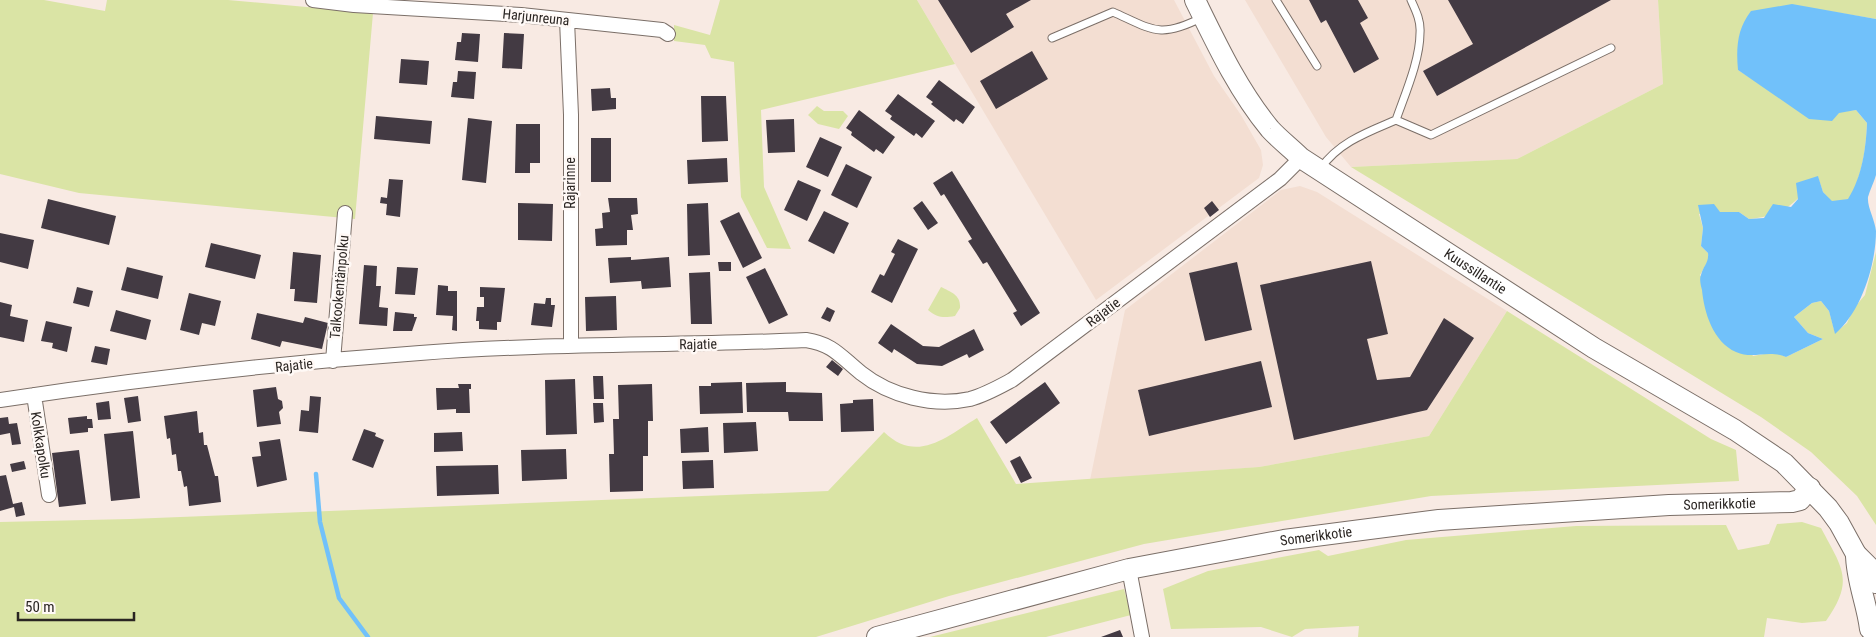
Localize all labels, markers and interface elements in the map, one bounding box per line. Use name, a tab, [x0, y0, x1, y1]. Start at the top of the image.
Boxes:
street label: Harjunreuna	[502, 6, 570, 28]
street label: Rajarinne	[562, 157, 578, 209]
street label: Talkookentänpolku	[326, 234, 352, 340]
street label: Kuussillantie	[1441, 245, 1510, 297]
street label: Rajatie	[1083, 294, 1123, 330]
street label: Rajatie	[679, 336, 718, 352]
street label: Rajatie	[274, 355, 314, 375]
street label: Kolkkapolku	[28, 411, 54, 479]
street label: Somerikkotie	[1683, 495, 1756, 513]
street label: Somerikkotie	[1279, 523, 1353, 549]
scale bar	[18, 590, 134, 622]
text: 50 m	[25, 598, 55, 616]

